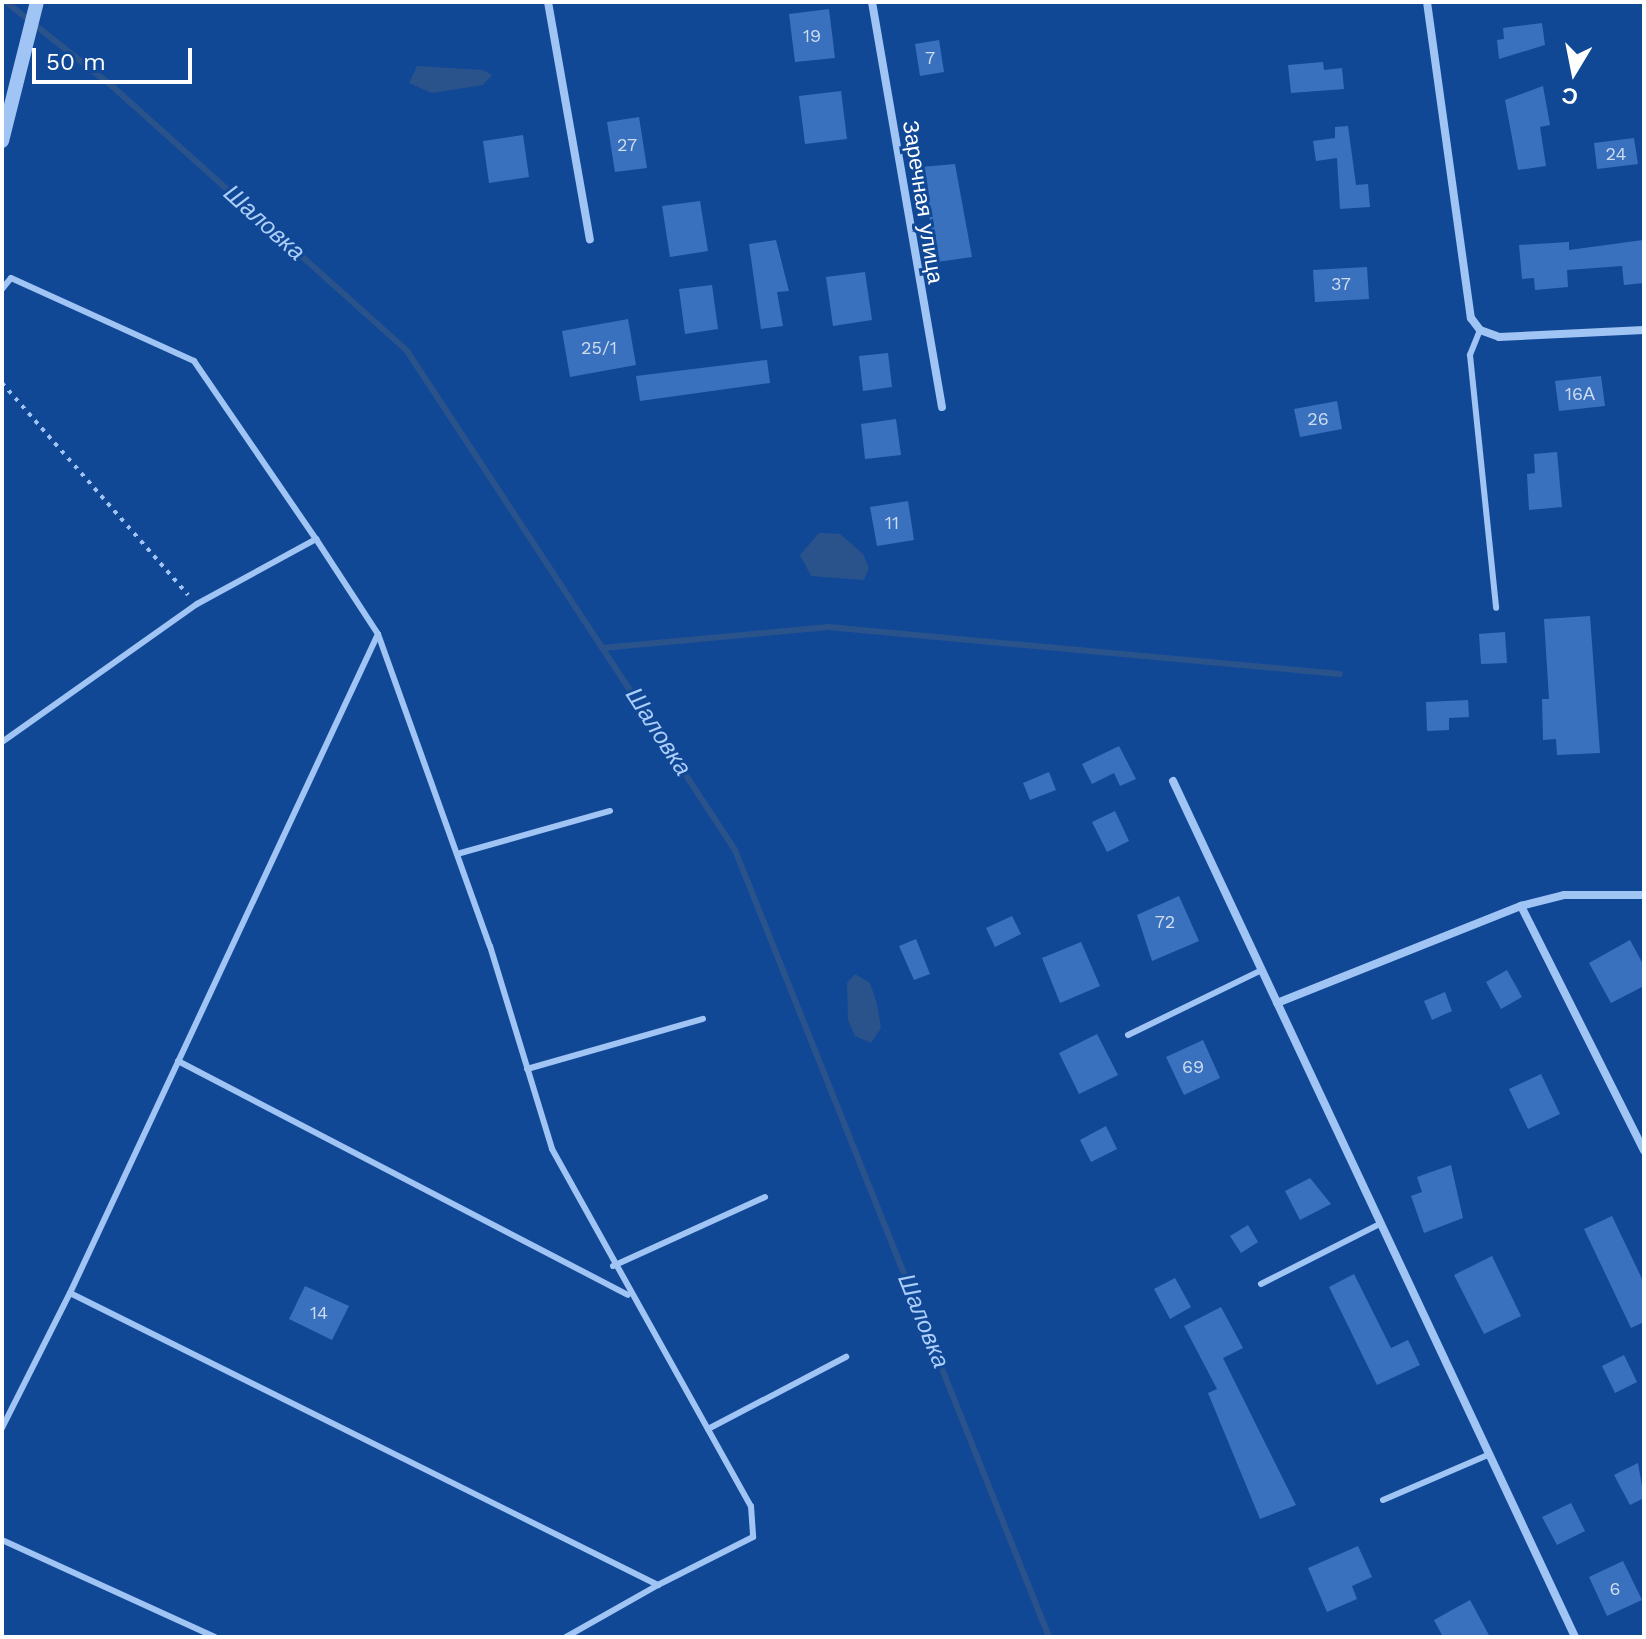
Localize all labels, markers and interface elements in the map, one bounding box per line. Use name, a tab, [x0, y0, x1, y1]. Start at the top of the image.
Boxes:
house number: 19	[803, 25, 821, 47]
scale bar	[36, 32, 196, 82]
north arrow	[1534, 32, 1614, 112]
house number: 7	[925, 47, 935, 69]
text: 50 m	[46, 48, 106, 76]
text: С	[1560, 82, 1580, 110]
street label: Заречная улица	[897, 118, 949, 286]
house number: 27	[617, 134, 637, 156]
house number: 24	[1606, 143, 1626, 165]
water label: Шаловка	[217, 179, 311, 267]
house number: 37	[1331, 273, 1351, 295]
house number: 25/1	[581, 337, 617, 359]
house number: 16А	[1565, 383, 1595, 405]
house number: 26	[1307, 408, 1329, 430]
house number: 11	[885, 512, 899, 534]
water label: Шаловка	[619, 683, 697, 781]
house number: 72	[1155, 911, 1175, 933]
house number: 69	[1182, 1056, 1204, 1078]
water label: Шаловка	[891, 1270, 955, 1372]
house number: 14	[310, 1302, 328, 1324]
house number: 6	[1610, 1578, 1620, 1600]

